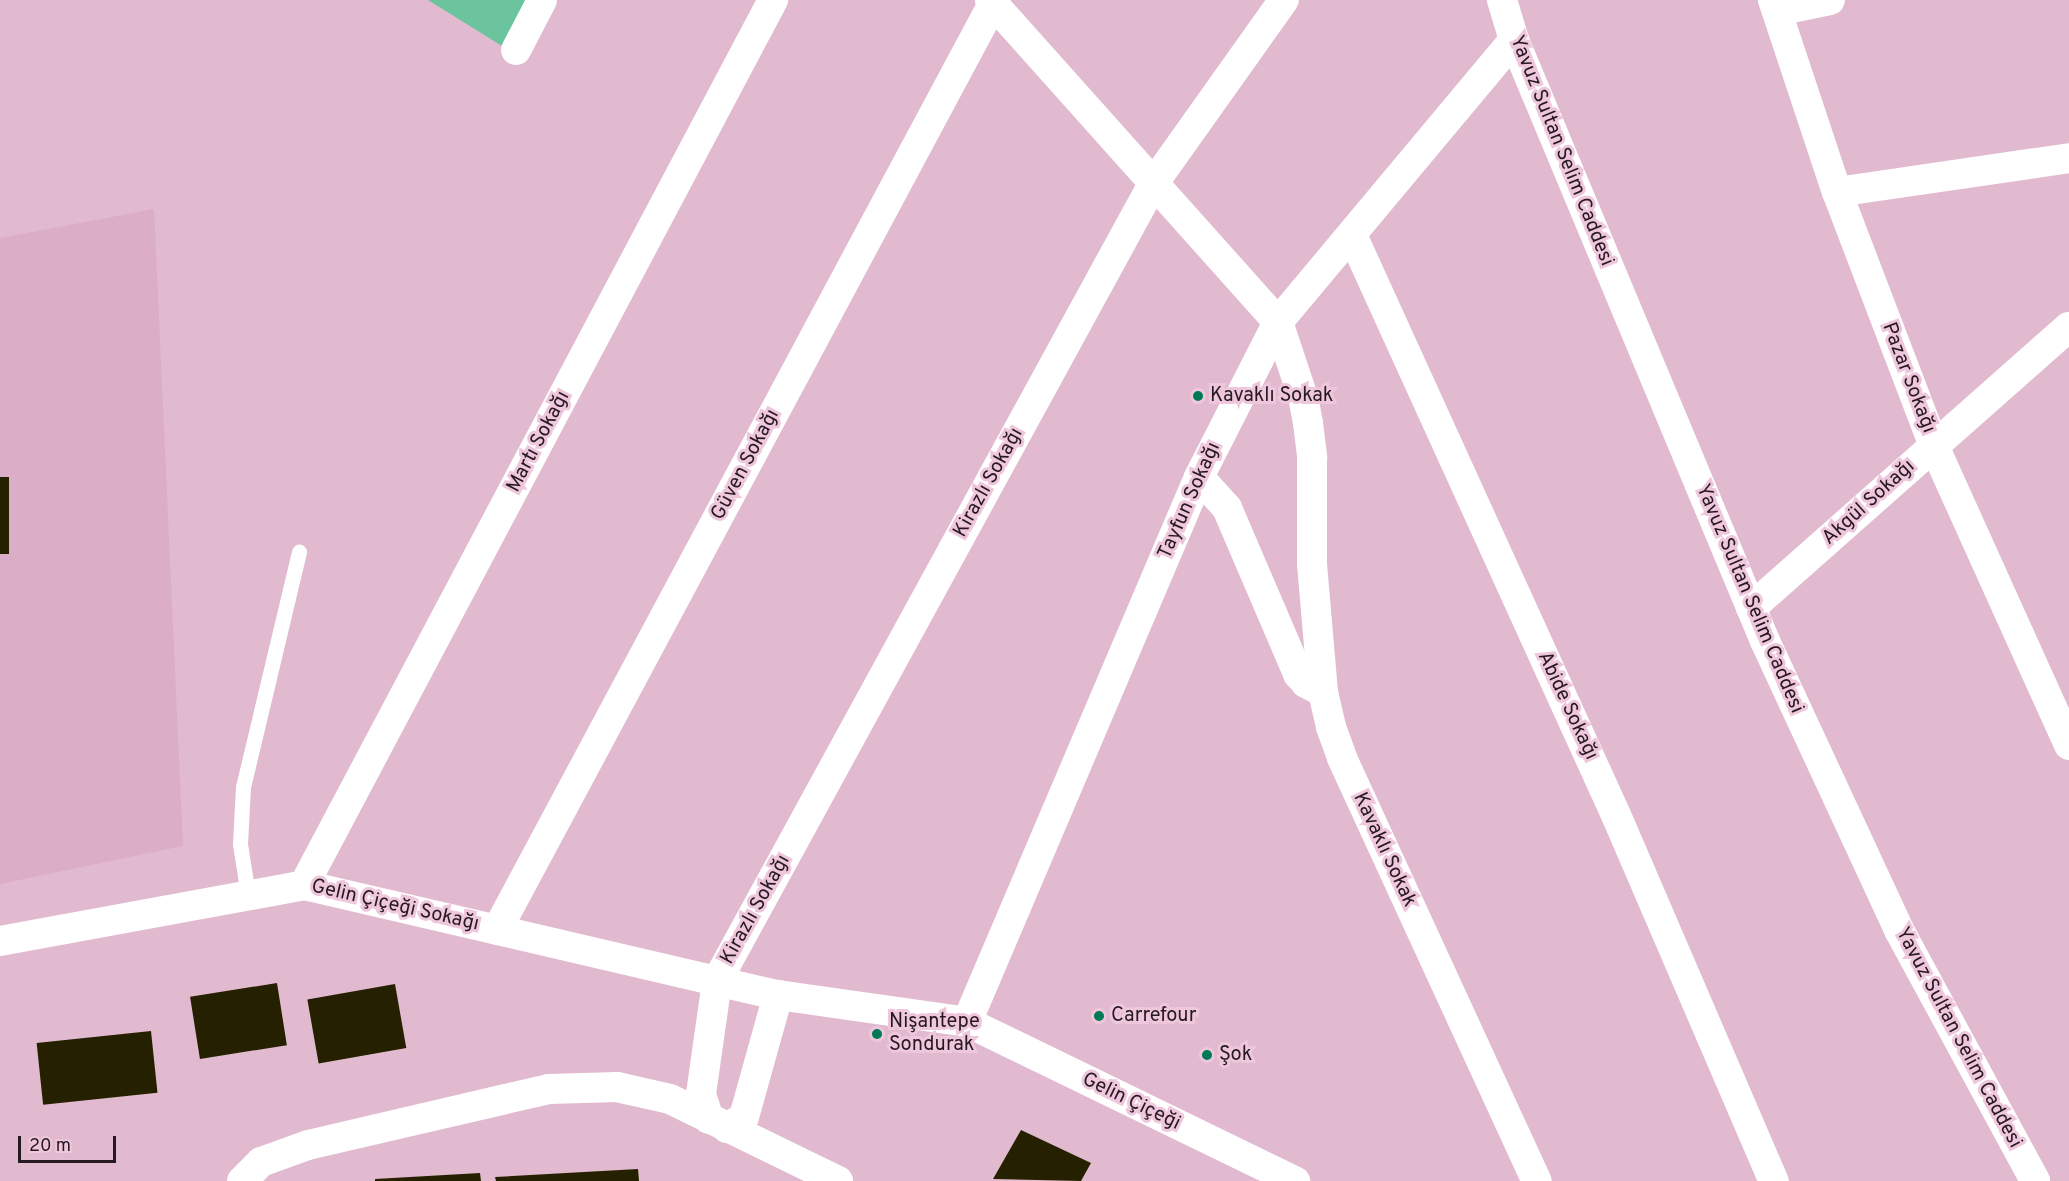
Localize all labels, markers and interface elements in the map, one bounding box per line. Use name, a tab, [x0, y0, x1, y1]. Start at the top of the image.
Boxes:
street label: Yavuz Sultan Selim Caddesi	[1504, 32, 1618, 270]
street label: Pazar Sokağı	[1876, 319, 1940, 437]
place label: Kavaklı Sokak	[1210, 384, 1333, 408]
street label: Martı Sokağı	[502, 387, 576, 497]
marker: Kavaklı Sokak	[1191, 389, 1205, 403]
street label: Güven Sokağı	[707, 405, 785, 525]
street label: Kirazlı Sokağı	[949, 424, 1029, 542]
street label: Tayfun Sokağı	[1154, 439, 1226, 563]
street label: Akgül Sokağı	[1818, 455, 1920, 551]
street label: Yavuz Sultan Selim Caddesi	[1690, 481, 1808, 717]
street label: Abide Sokağı	[1531, 648, 1603, 764]
street label: Kavaklı Sokak	[1347, 789, 1421, 911]
street label: Kirazlı Sokağı	[716, 851, 796, 969]
street label: Gelin Çiçeği Sokağı	[309, 875, 481, 937]
street label: Yavuz Sultan Selim Caddesi	[1890, 924, 2026, 1152]
place label: Carrefour	[1111, 1004, 1197, 1028]
marker: Carrefour	[1092, 1009, 1106, 1023]
place label: Nişantepe Sondurak	[889, 1011, 980, 1058]
marker: Nişantepe Sondurak	[870, 1027, 884, 1041]
place label: Şok	[1219, 1043, 1252, 1067]
marker: Şok	[1200, 1048, 1214, 1062]
street label: Gelin Çiçeği	[1078, 1068, 1184, 1136]
scale bar	[21, 1124, 118, 1162]
text: 20 m	[29, 1135, 71, 1158]

